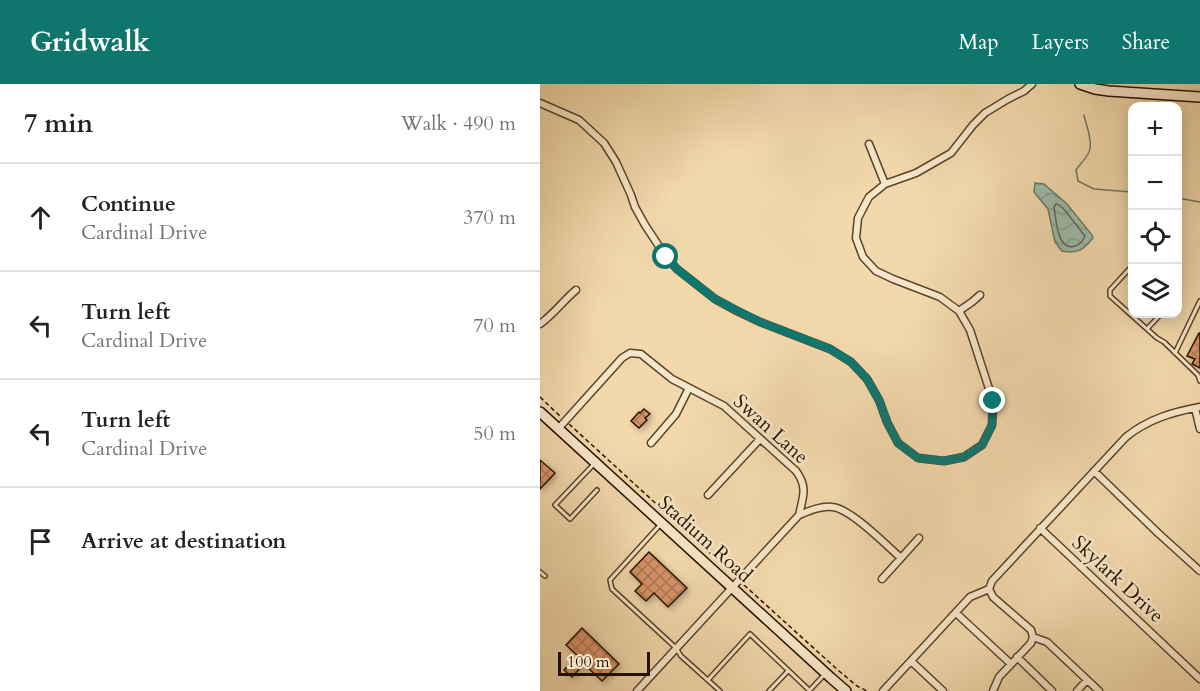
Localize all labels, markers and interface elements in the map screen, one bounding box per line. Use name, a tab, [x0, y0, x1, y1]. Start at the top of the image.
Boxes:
text: Gridwalk	[30, 23, 150, 61]
text: Map	[959, 28, 999, 57]
text: Layers	[1032, 28, 1089, 57]
text: Share	[1122, 28, 1170, 57]
map controls	[1128, 102, 1182, 318]
button: +	[1128, 102, 1182, 156]
text: 7 min	[24, 106, 93, 141]
text: Walk · 490 m	[401, 110, 516, 137]
button: −	[1128, 156, 1182, 210]
text: Continue	[81, 189, 176, 219]
icon: ahead	[24, 201, 57, 234]
text: 370 m	[463, 204, 516, 231]
button: locate	[1128, 210, 1182, 264]
text: Cardinal Drive	[81, 219, 207, 246]
route start	[652, 243, 678, 269]
button: layers	[1128, 264, 1182, 318]
text: Turn left	[81, 297, 170, 327]
icon: left	[24, 309, 57, 342]
text: 70 m	[473, 312, 516, 339]
text: Cardinal Drive	[81, 327, 207, 354]
route end	[979, 387, 1005, 413]
street label: Swan Lane	[728, 388, 814, 470]
text: Turn left	[81, 405, 170, 435]
icon: left	[24, 417, 57, 450]
text: 50 m	[473, 420, 516, 447]
text: Cardinal Drive	[81, 435, 207, 462]
street label: Stadium Road	[652, 489, 758, 589]
icon: arrive	[24, 525, 57, 558]
text: Arrive at destination	[81, 526, 286, 556]
street label: Skylark Drive	[1066, 529, 1170, 629]
scale bar	[558, 649, 650, 676]
text: 100 m	[567, 651, 609, 673]

